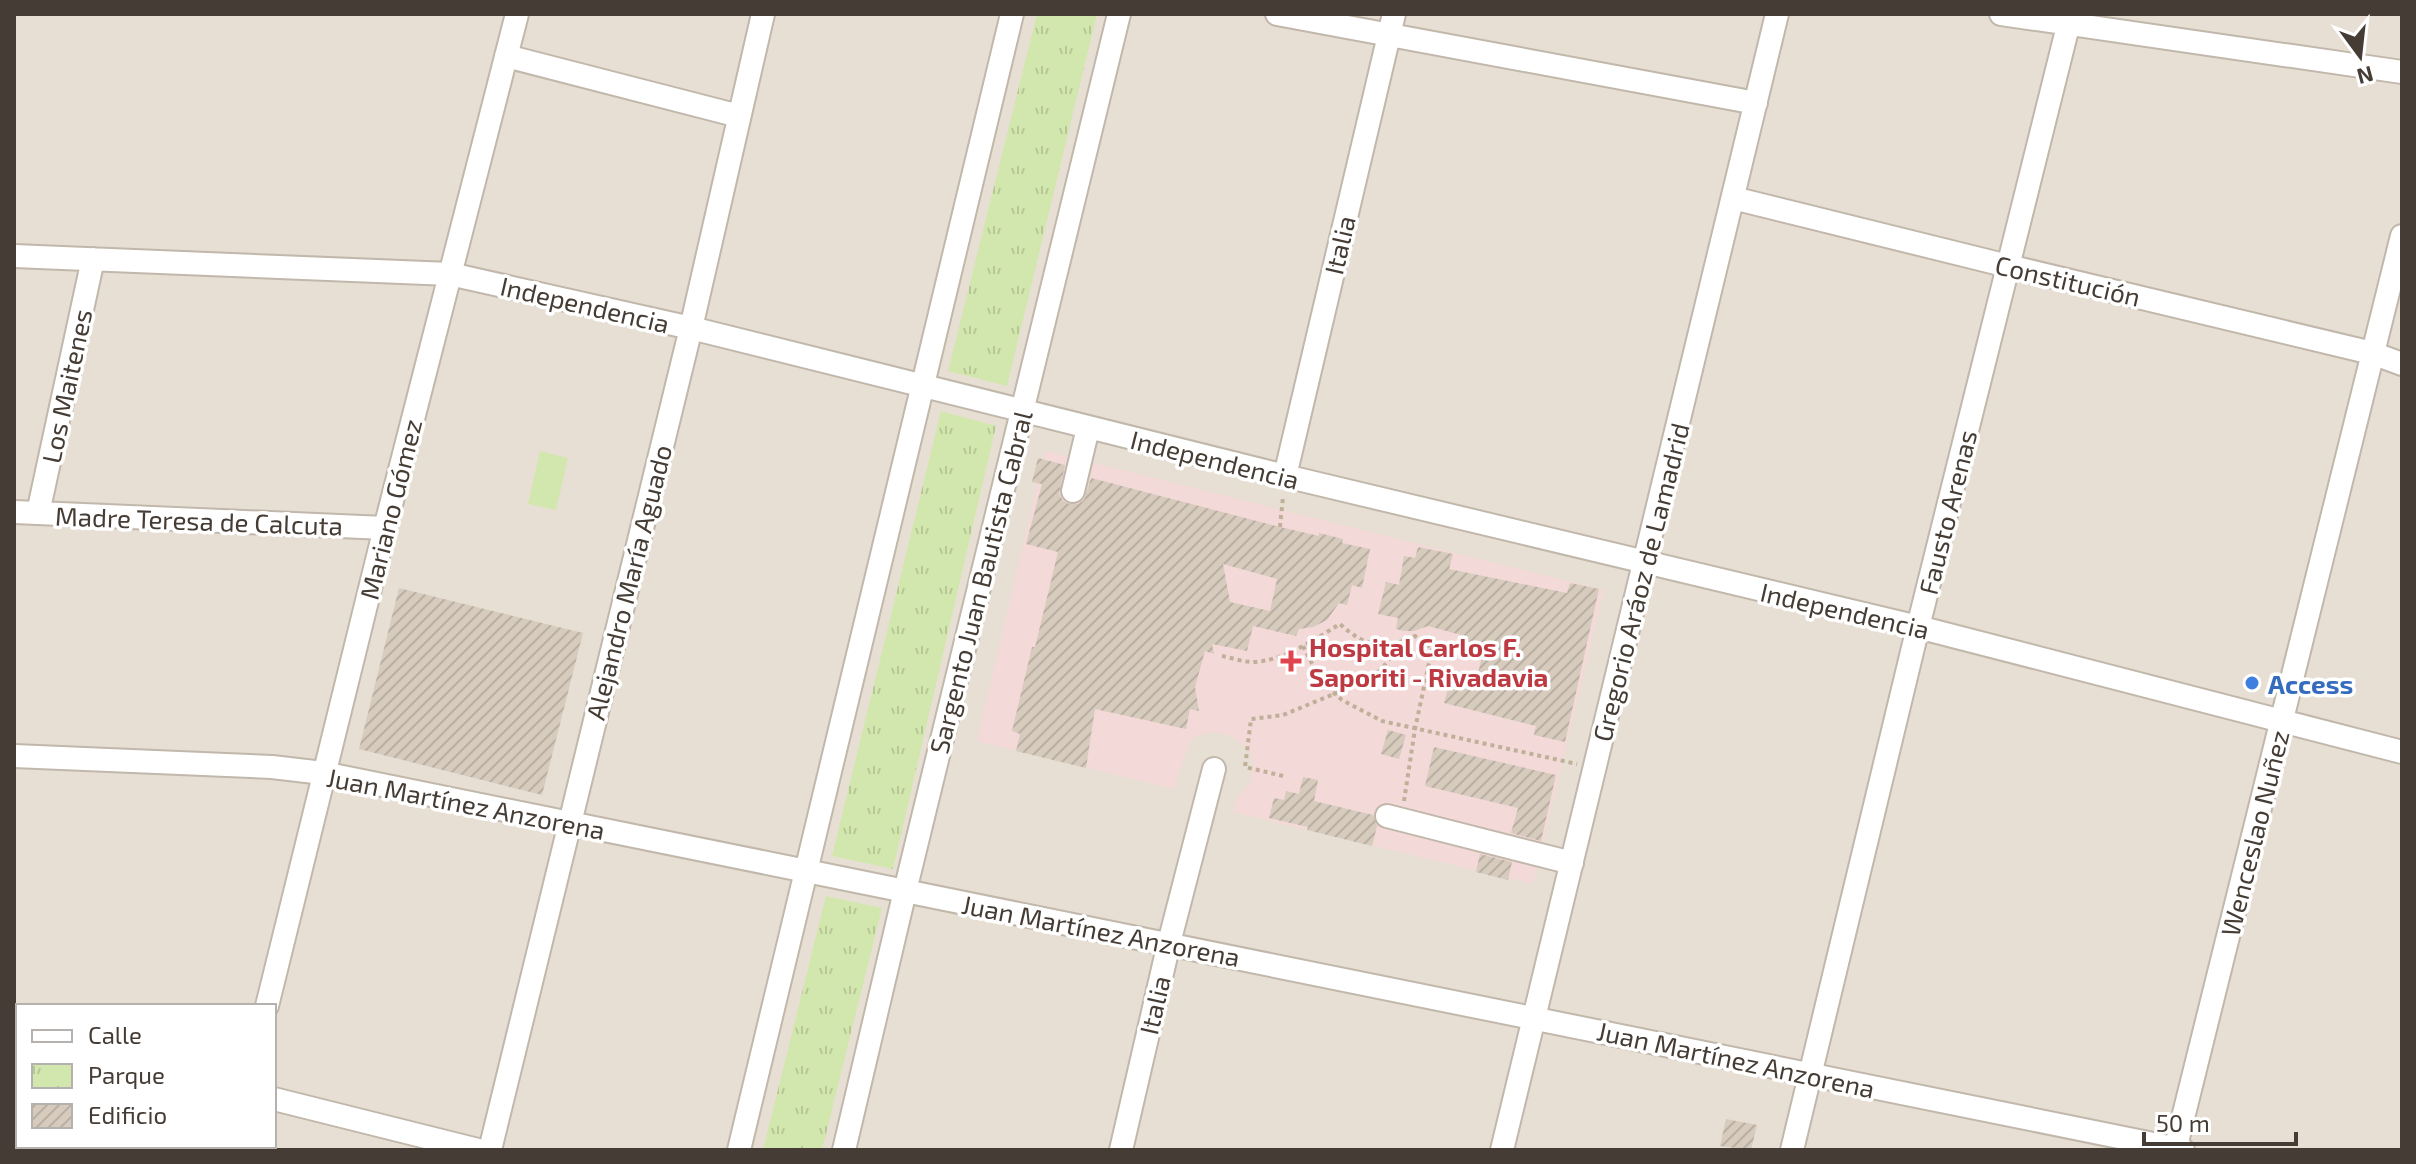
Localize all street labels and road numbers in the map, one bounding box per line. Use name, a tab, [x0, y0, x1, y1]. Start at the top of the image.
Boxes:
street label: Italia	[1317, 213, 1361, 277]
street label: Constitución	[1992, 248, 2144, 312]
street label: Independencia	[498, 270, 672, 338]
street label: Los Maitenes	[35, 306, 97, 466]
street label: Sargento Juan Bautista Cabral	[922, 407, 1038, 757]
street label: Mariano Gómez	[353, 415, 427, 603]
street label: Gregorio Aráoz de Lamadrid	[1585, 420, 1695, 744]
street label: Independencia	[1128, 423, 1302, 495]
street label: Fausto Arenas	[1912, 427, 1982, 597]
street label: Alejandro María Aguado	[579, 441, 677, 723]
street label: Madre Teresa de Calcuta	[55, 499, 343, 541]
street label: Independencia	[1758, 576, 1932, 644]
street label: Wenceslao Nuñez	[2213, 727, 2295, 939]
street label: Juan Martínez Anzorena	[324, 761, 608, 845]
street label: Juan Martínez Anzorena	[959, 888, 1243, 972]
street label: Italia	[1132, 973, 1176, 1037]
street label: Juan Martínez Anzorena	[1594, 1014, 1878, 1104]

